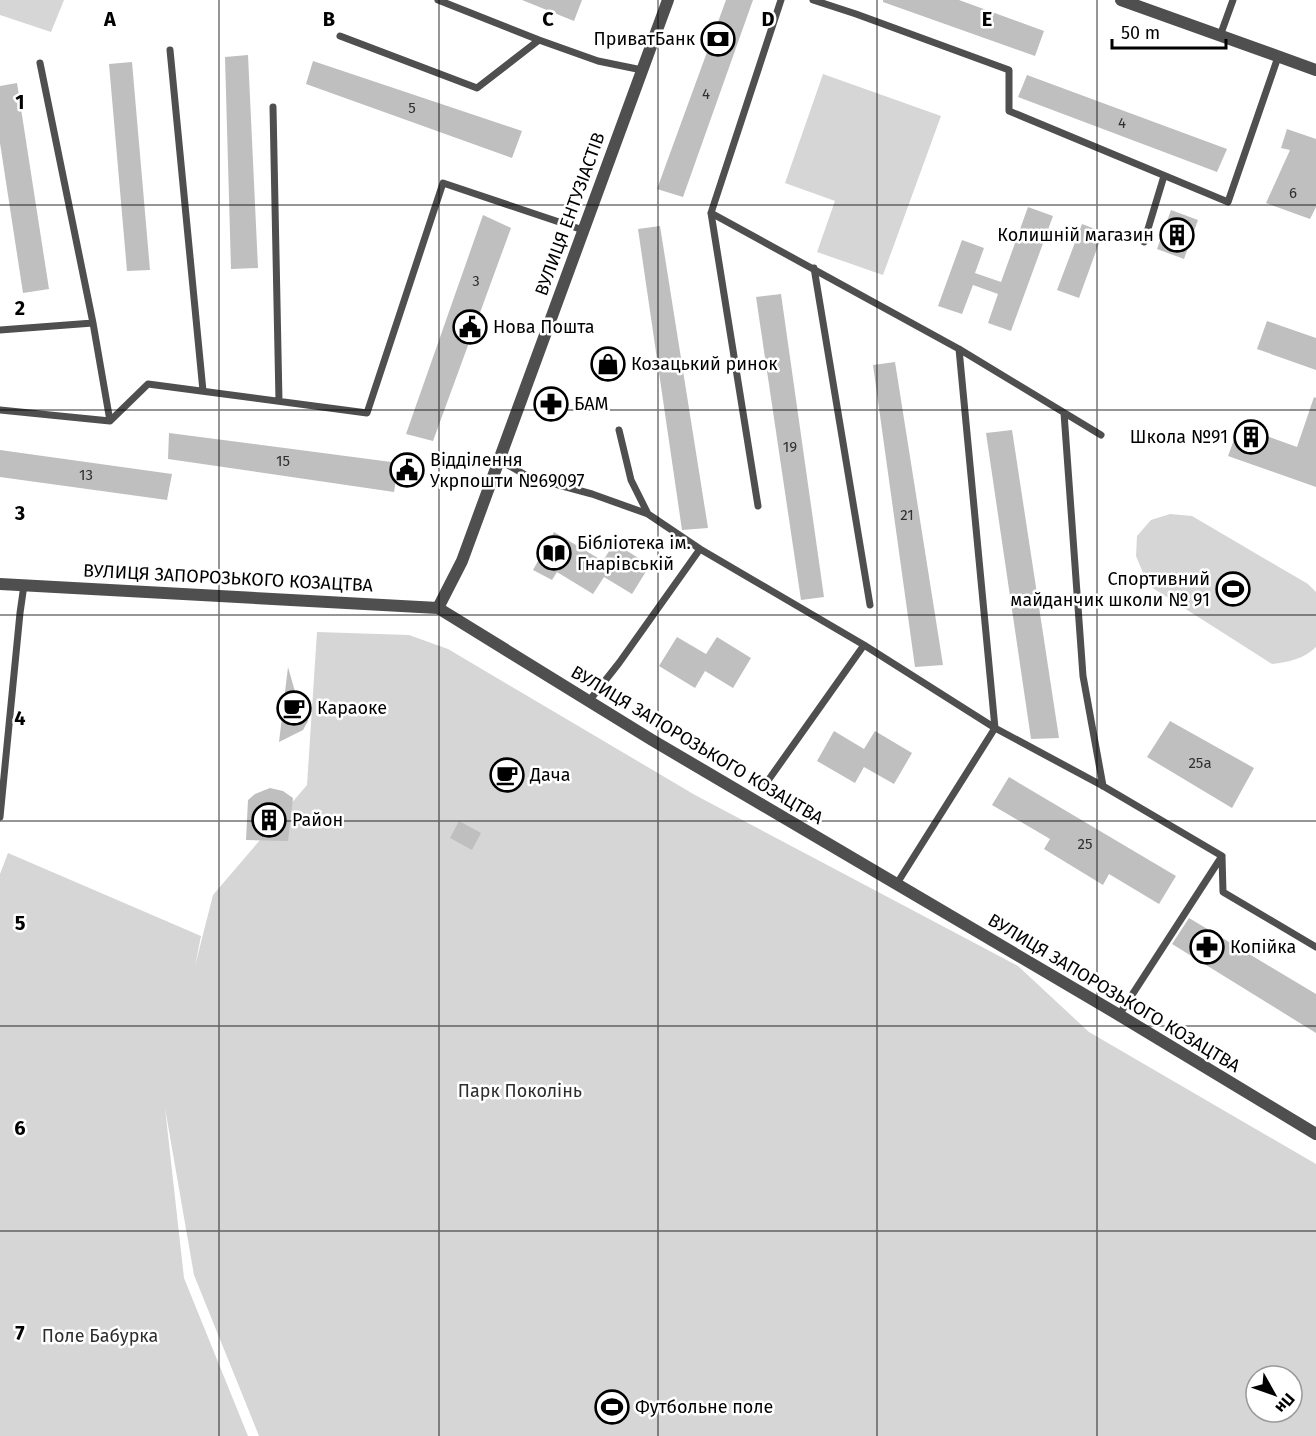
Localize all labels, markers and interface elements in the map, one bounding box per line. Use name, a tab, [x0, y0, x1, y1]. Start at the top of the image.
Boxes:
text: A	[103, 7, 117, 31]
text: B	[323, 7, 335, 31]
text: C	[542, 7, 554, 31]
text: D	[761, 7, 775, 31]
text: E	[982, 7, 992, 31]
scale bar	[1112, 12, 1226, 50]
bank icon: ПриватБанк	[700, 21, 736, 57]
text: 50 m	[1121, 22, 1160, 44]
place label: ПриватБанк	[594, 28, 696, 50]
house number: 4	[702, 85, 710, 103]
text: 1	[15, 90, 25, 114]
house number: 5	[408, 99, 416, 117]
house number: 4	[1118, 114, 1126, 132]
street label: ВУЛИЦЯ ЕНТУЗІАСТІВ	[530, 129, 610, 299]
house number: 6	[1289, 184, 1297, 202]
building icon: Колишній магазин	[1159, 217, 1195, 253]
place label: Колишній магазин	[997, 224, 1154, 246]
house number: 3	[472, 272, 480, 290]
text: 2	[15, 296, 25, 320]
public building icon: Нова Пошта	[452, 309, 488, 345]
place label: Нова Пошта	[493, 316, 594, 338]
shop icon: Козацький ринок	[590, 346, 626, 382]
place label: Козацький ринок	[631, 353, 778, 375]
pharmacy icon: БАМ	[533, 386, 569, 422]
place label: БАМ	[574, 393, 609, 415]
building icon: Школа №91	[1233, 419, 1269, 455]
place label: Школа №91	[1130, 426, 1228, 448]
house number: 19	[783, 438, 797, 456]
place label: Відділення Укрпошти №69097	[430, 449, 584, 492]
house number: 15	[276, 452, 290, 470]
public building icon: Відділення Укрпошти №69097	[389, 452, 425, 488]
house number: 13	[79, 466, 93, 484]
text: 3	[14, 501, 25, 525]
house number: 21	[900, 506, 914, 524]
place label: Бібліотека ім. Гнарівській	[577, 532, 691, 575]
library icon: Бібліотека ім. Гнарівській	[536, 535, 572, 571]
street label: ВУЛИЦЯ ЗАПОРОЗЬКОГО КОЗАЦТВА	[82, 559, 374, 597]
place label: Спортивний майданчик школи № 91	[1010, 568, 1210, 611]
sports icon: Спортивний майданчик школи № 91	[1215, 571, 1251, 607]
street label: ВУЛИЦЯ ЗАПОРОЗЬКОГО КОЗАЦТВА	[567, 661, 828, 830]
cafe icon: Караоке	[276, 690, 312, 726]
place label: Караоке	[317, 697, 387, 719]
text: 4	[14, 706, 26, 730]
house number: 25а	[1188, 754, 1212, 772]
cafe icon: Дача	[489, 757, 525, 793]
place label: Дача	[529, 764, 571, 786]
building icon: Район	[251, 802, 287, 838]
place label: Район	[292, 809, 343, 831]
house number: 25	[1078, 835, 1092, 853]
street label: ВУЛИЦЯ ЗАПОРОЗЬКОГО КОЗАЦТВА	[984, 909, 1245, 1078]
text: 5	[15, 911, 26, 935]
pharmacy icon: Копійка	[1189, 929, 1225, 965]
place label: Копійка	[1230, 936, 1296, 958]
park label: Парк Поколінь	[458, 1080, 582, 1102]
text: 6	[14, 1116, 26, 1140]
text: 7	[15, 1321, 25, 1345]
park label: Поле Бабурка	[42, 1325, 158, 1347]
north arrow	[1244, 1364, 1304, 1424]
sports icon: Футбольне поле	[594, 1389, 630, 1425]
text: Пн	[1271, 1390, 1299, 1417]
place label: Футбольне поле	[635, 1396, 773, 1418]

